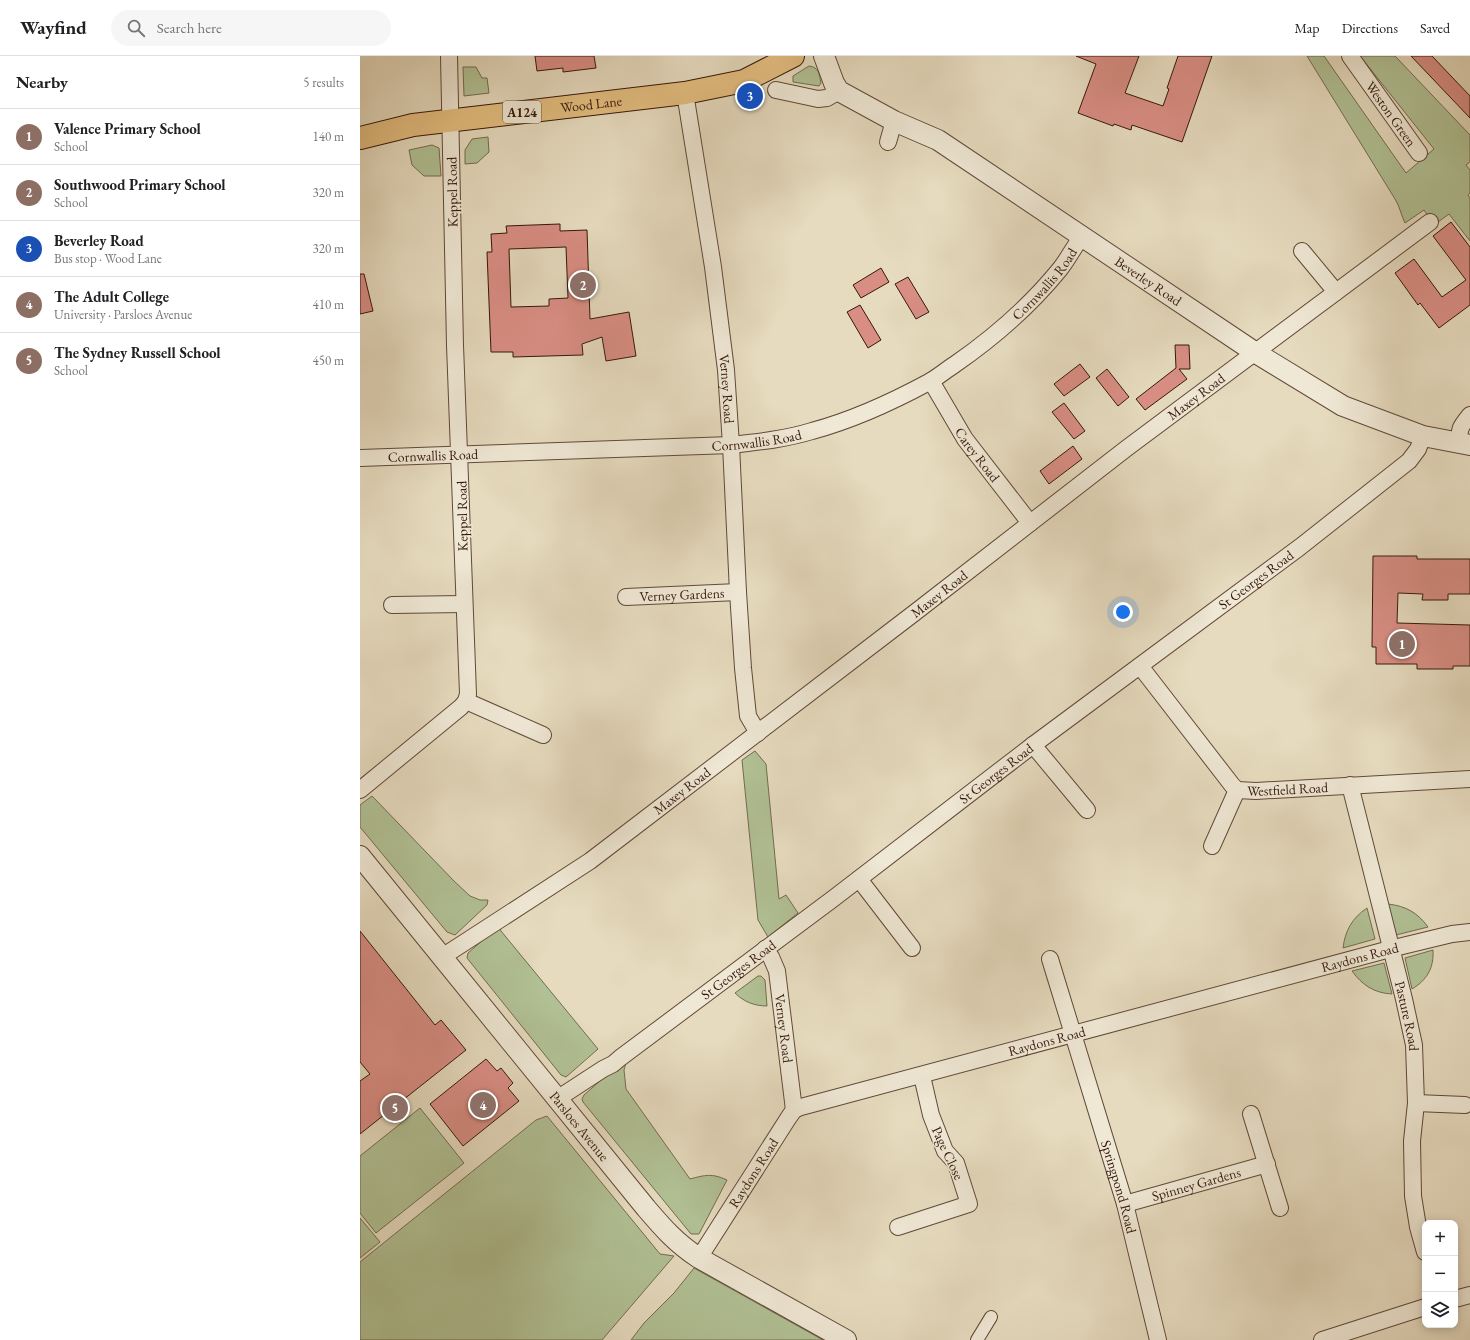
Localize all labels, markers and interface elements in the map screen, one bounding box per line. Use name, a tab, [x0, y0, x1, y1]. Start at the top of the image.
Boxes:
search box	[111, 10, 391, 46]
text: Wayfind	[20, 15, 87, 40]
icon: search	[125, 17, 147, 39]
text: Search here	[157, 18, 222, 37]
text: Map	[1294, 19, 1320, 37]
text: Directions	[1342, 19, 1398, 37]
text: Saved	[1420, 19, 1450, 37]
text: Nearby	[16, 71, 68, 93]
text: 5 results	[303, 74, 344, 91]
street label: Weston Green	[1362, 78, 1421, 151]
pin: 3	[737, 81, 763, 111]
street label: Wood Lane	[559, 91, 624, 117]
road number: A124	[503, 101, 541, 123]
text: Valence Primary School	[54, 119, 201, 138]
text: 1	[26, 128, 32, 145]
text: 140 m	[313, 128, 344, 145]
text: School	[54, 138, 88, 155]
street label: Keppel Road	[442, 156, 462, 227]
text: Southwood Primary School	[54, 175, 226, 194]
text: 2	[26, 184, 32, 201]
text: 320 m	[313, 184, 344, 201]
text: School	[54, 194, 88, 211]
text: Beverley Road	[54, 231, 144, 250]
text: 3	[26, 240, 32, 257]
text: 320 m	[313, 240, 344, 257]
street label: Cornwallis Road	[1008, 244, 1081, 324]
text: Bus stop · Wood Lane	[54, 250, 162, 267]
street label: Beverley Road	[1111, 252, 1186, 310]
pin: 2	[570, 270, 596, 300]
text: The Adult College	[54, 287, 169, 306]
text: 4	[26, 296, 32, 313]
text: 410 m	[313, 296, 344, 313]
text: University · Parsloes Avenue	[54, 306, 192, 323]
text: The Sydney Russell School	[54, 343, 221, 362]
text: 5	[26, 352, 32, 369]
text: 450 m	[313, 352, 344, 369]
street label: Verney Road	[715, 353, 739, 425]
text: School	[54, 362, 88, 379]
street label: Maxey Road	[1164, 369, 1229, 424]
street label: Carey Road	[951, 424, 1004, 486]
street label: Cornwallis Road	[711, 425, 804, 455]
street label: Cornwallis Road	[387, 445, 479, 466]
street label: Keppel Road	[452, 480, 472, 551]
street label: St Georges Road	[1215, 545, 1298, 614]
street label: Maxey Road	[907, 565, 972, 622]
street label: Verney Gardens	[639, 584, 725, 605]
your location	[1113, 602, 1133, 622]
pin: 1	[1389, 629, 1415, 659]
street label: St Georges Road	[955, 739, 1038, 808]
street label: Maxey Road	[650, 763, 715, 818]
street label: Westfield Road	[1246, 778, 1329, 800]
street label: St Georges Road	[697, 935, 780, 1003]
street label: Raydons Road	[1319, 938, 1401, 976]
street label: Pasture Road	[1391, 979, 1423, 1052]
street label: Verney Road	[771, 993, 797, 1065]
street label: Raydons Road	[1006, 1022, 1088, 1060]
street label: Parsloes Avenue	[546, 1087, 614, 1165]
pin: 4	[470, 1090, 496, 1120]
pin: 5	[382, 1093, 408, 1123]
street label: Page Close	[928, 1123, 968, 1183]
street label: Raydons Road	[724, 1134, 783, 1211]
street label: Springpond Road	[1097, 1138, 1141, 1236]
street label: Spinney Gardens	[1150, 1163, 1243, 1205]
map controls	[1422, 1220, 1458, 1328]
button: +	[1422, 1220, 1458, 1256]
button: −	[1422, 1256, 1458, 1292]
button: layers	[1422, 1292, 1458, 1328]

